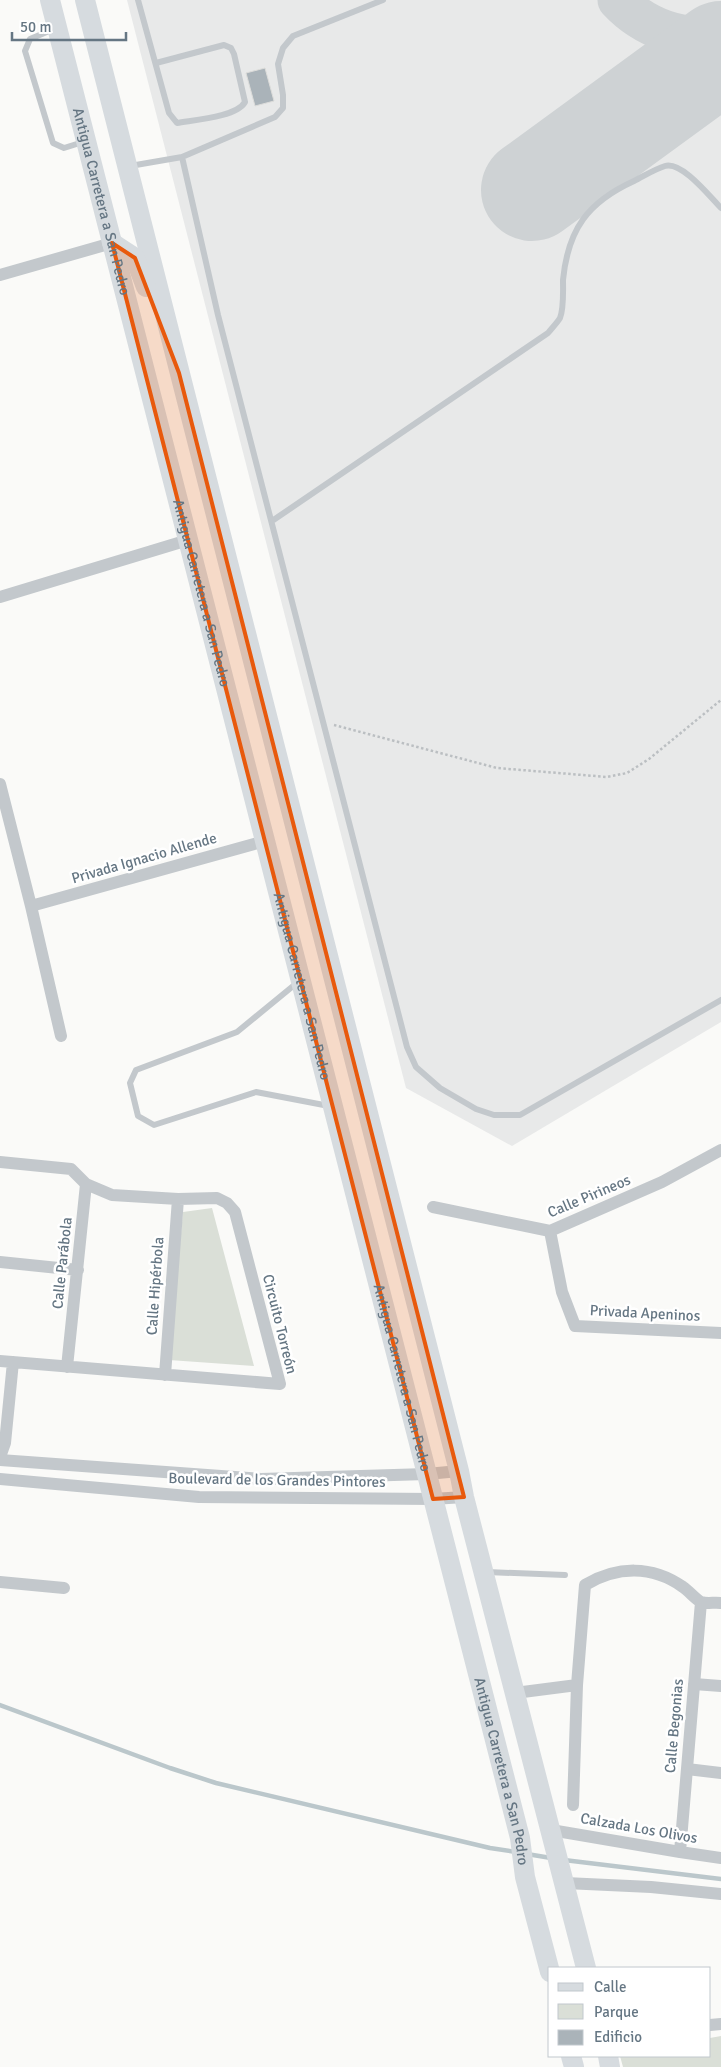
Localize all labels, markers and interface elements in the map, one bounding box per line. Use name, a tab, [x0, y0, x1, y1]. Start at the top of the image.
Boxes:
scale bar	[12, 10, 126, 42]
text: 50 m	[20, 18, 51, 36]
street label: Antigua Carretera a San Pedro	[69, 106, 134, 297]
street label: Antigua Carretera a San Pedro	[169, 497, 234, 689]
street label: Privada Ignacio Allende	[69, 829, 219, 887]
street label: Antigua Carretera a San Pedro	[270, 891, 335, 1082]
street label: Calle Pirineos	[545, 1170, 634, 1222]
street label: Calle Parábola	[48, 1216, 76, 1310]
street label: Calle Hipérbola	[143, 1236, 167, 1336]
street label: Circuito Torreón	[259, 1272, 301, 1376]
street label: Antigua Carretera a San Pedro	[370, 1282, 435, 1473]
street label: Privada Apeninos	[589, 1301, 701, 1325]
street label: Boulevard de los Grandes Pintores	[168, 1469, 386, 1491]
street label: Antigua Carretera a San Pedro	[470, 1675, 532, 1866]
street label: Calle Begonias	[661, 1678, 687, 1774]
street label: Calzada Los Olivos	[579, 1809, 699, 1847]
legend	[548, 1967, 711, 2057]
text: Calle	[594, 1978, 627, 1996]
text: Parque	[594, 2003, 639, 2021]
text: Edificio	[594, 2028, 642, 2046]

